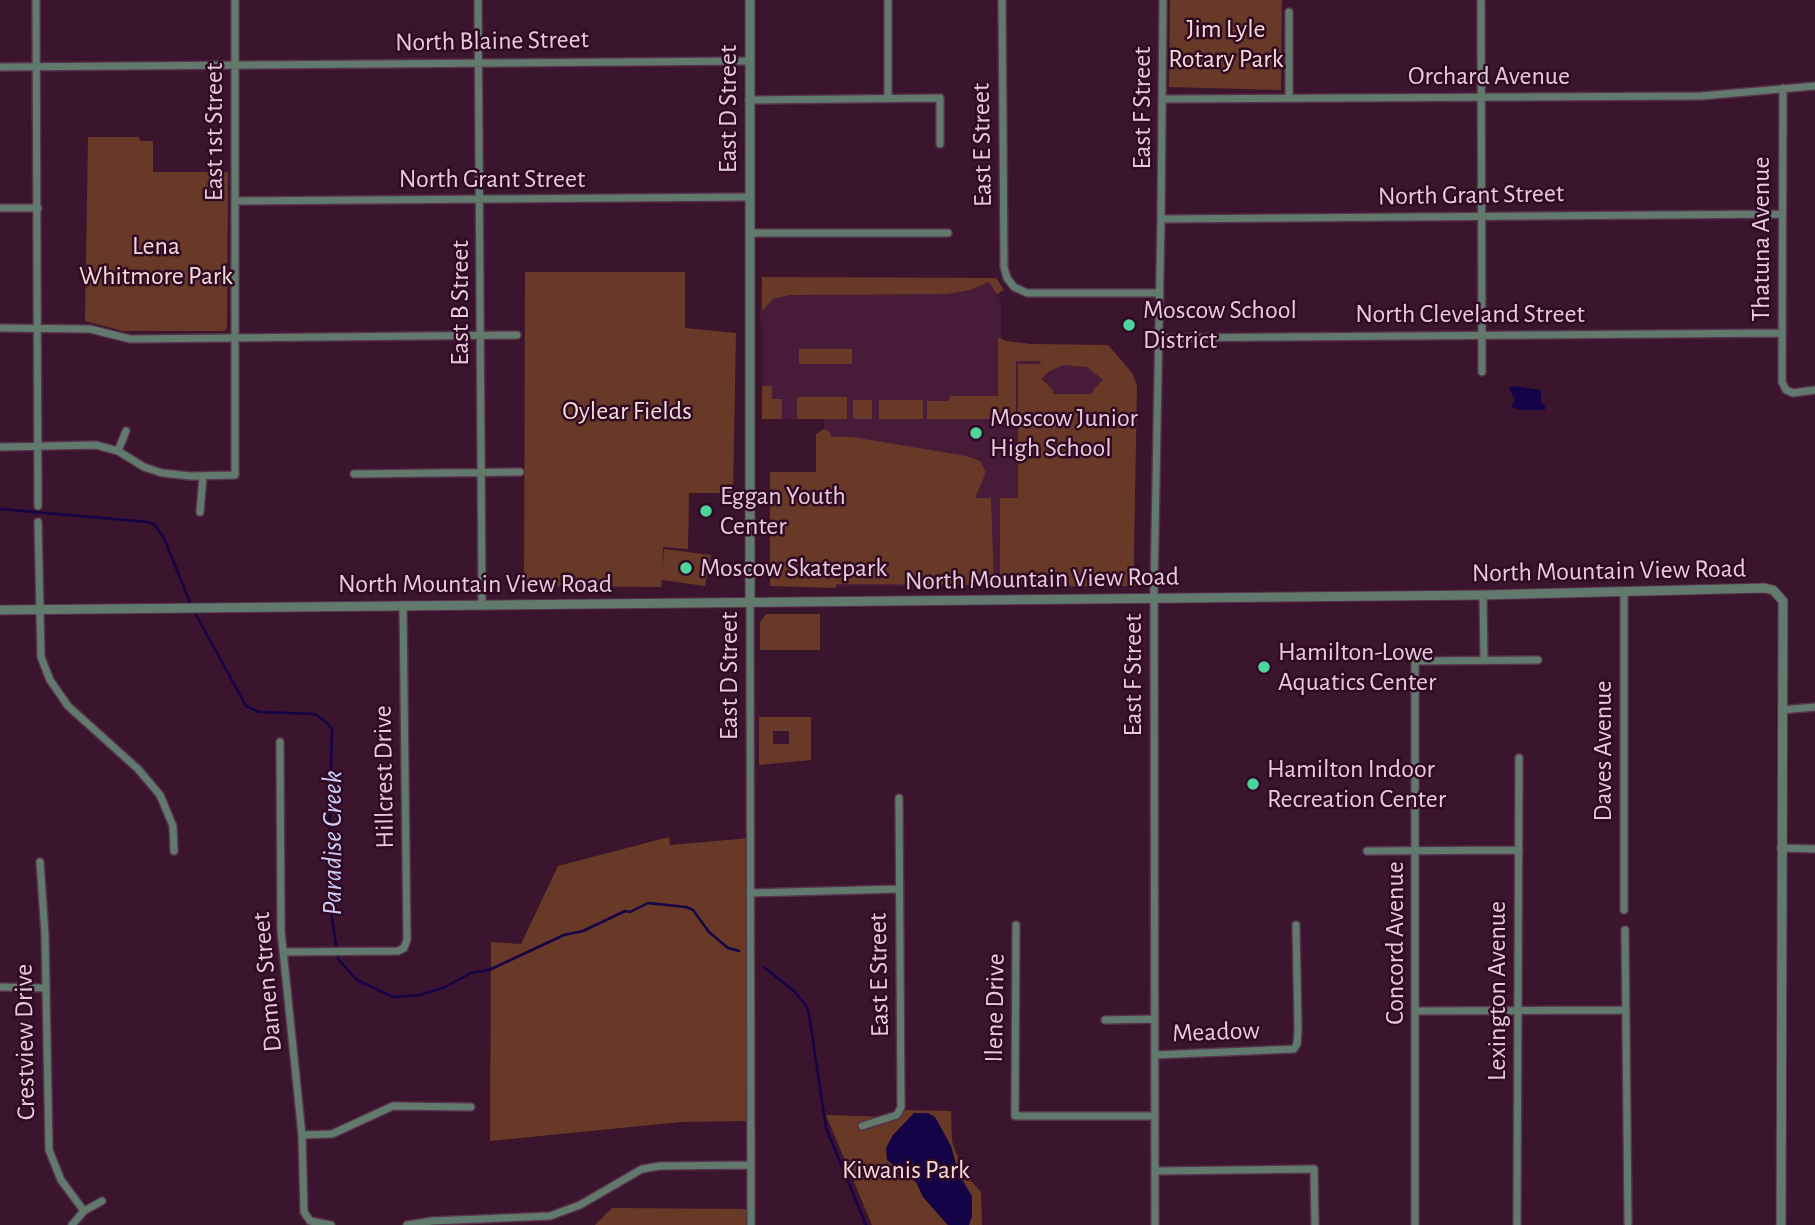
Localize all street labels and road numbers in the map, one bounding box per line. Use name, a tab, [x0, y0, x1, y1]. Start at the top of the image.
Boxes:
street label: North Blaine Street	[395, 24, 589, 58]
street label: East D Street	[712, 45, 744, 173]
street label: East F Street	[1126, 46, 1158, 170]
street label: Orchard Avenue	[1408, 60, 1570, 92]
street label: East 1st Street	[198, 63, 230, 201]
street label: East E Street	[965, 83, 999, 207]
street label: Thatuna Avenue	[1745, 157, 1777, 321]
street label: North Grant Street	[399, 163, 585, 195]
street label: North Grant Street	[1378, 178, 1564, 212]
street label: East B Street	[444, 240, 476, 366]
street label: North Cleveland Street	[1355, 298, 1585, 330]
street label: North Mountain View Road	[1472, 553, 1746, 589]
street label: North Mountain View Road	[905, 561, 1179, 597]
street label: North Mountain View Road	[338, 568, 612, 600]
street label: East D Street	[713, 612, 745, 740]
street label: East F Street	[1117, 613, 1149, 737]
street label: Daves Avenue	[1587, 681, 1619, 821]
street label: Hillcrest Drive	[367, 705, 401, 849]
street label: Concord Avenue	[1379, 861, 1411, 1025]
street label: Lexington Avenue	[1481, 901, 1513, 1081]
street label: Damen Street	[245, 911, 289, 1053]
street label: East E Street	[862, 913, 896, 1037]
street label: Ilene Drive	[978, 953, 1012, 1063]
street label: Crestview Drive	[8, 964, 42, 1120]
street label: Meadow	[1172, 1015, 1260, 1049]

